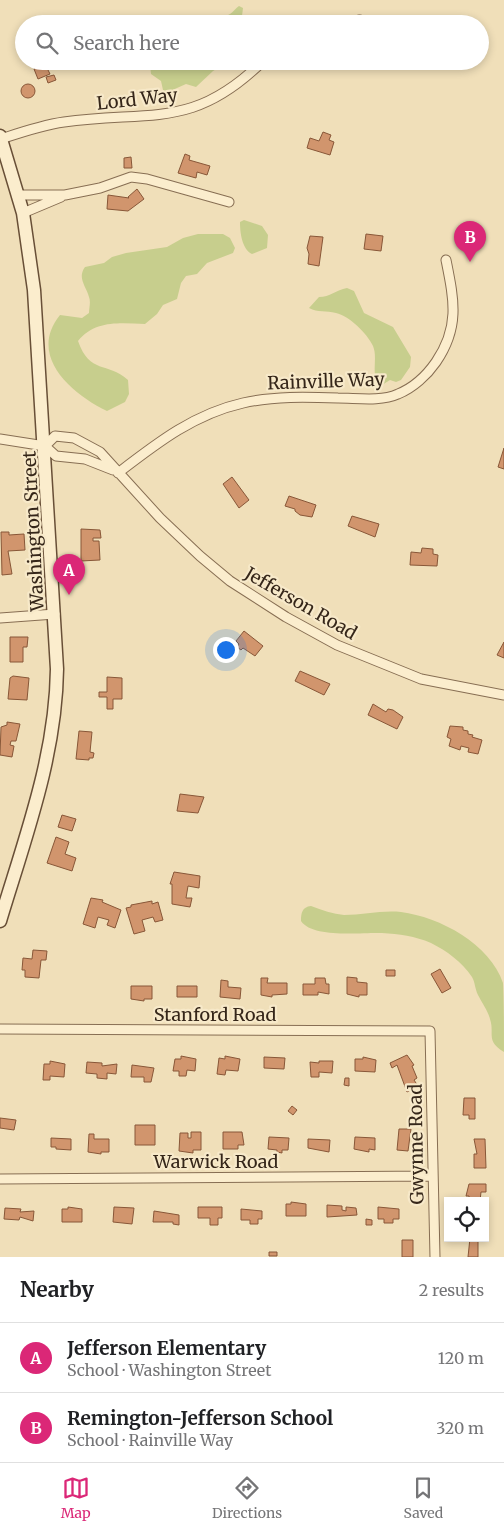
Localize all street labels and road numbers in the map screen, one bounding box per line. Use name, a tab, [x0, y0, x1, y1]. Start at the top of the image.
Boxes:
street label: Lord Way	[95, 83, 179, 115]
street label: Rainville Way	[267, 367, 386, 395]
street label: Washington Street	[17, 450, 49, 613]
street label: Jefferson Road	[240, 561, 361, 644]
street label: Stanford Road	[154, 1003, 276, 1026]
street label: Gwynne Road	[403, 1083, 429, 1205]
street label: Warwick Road	[153, 1150, 279, 1173]

